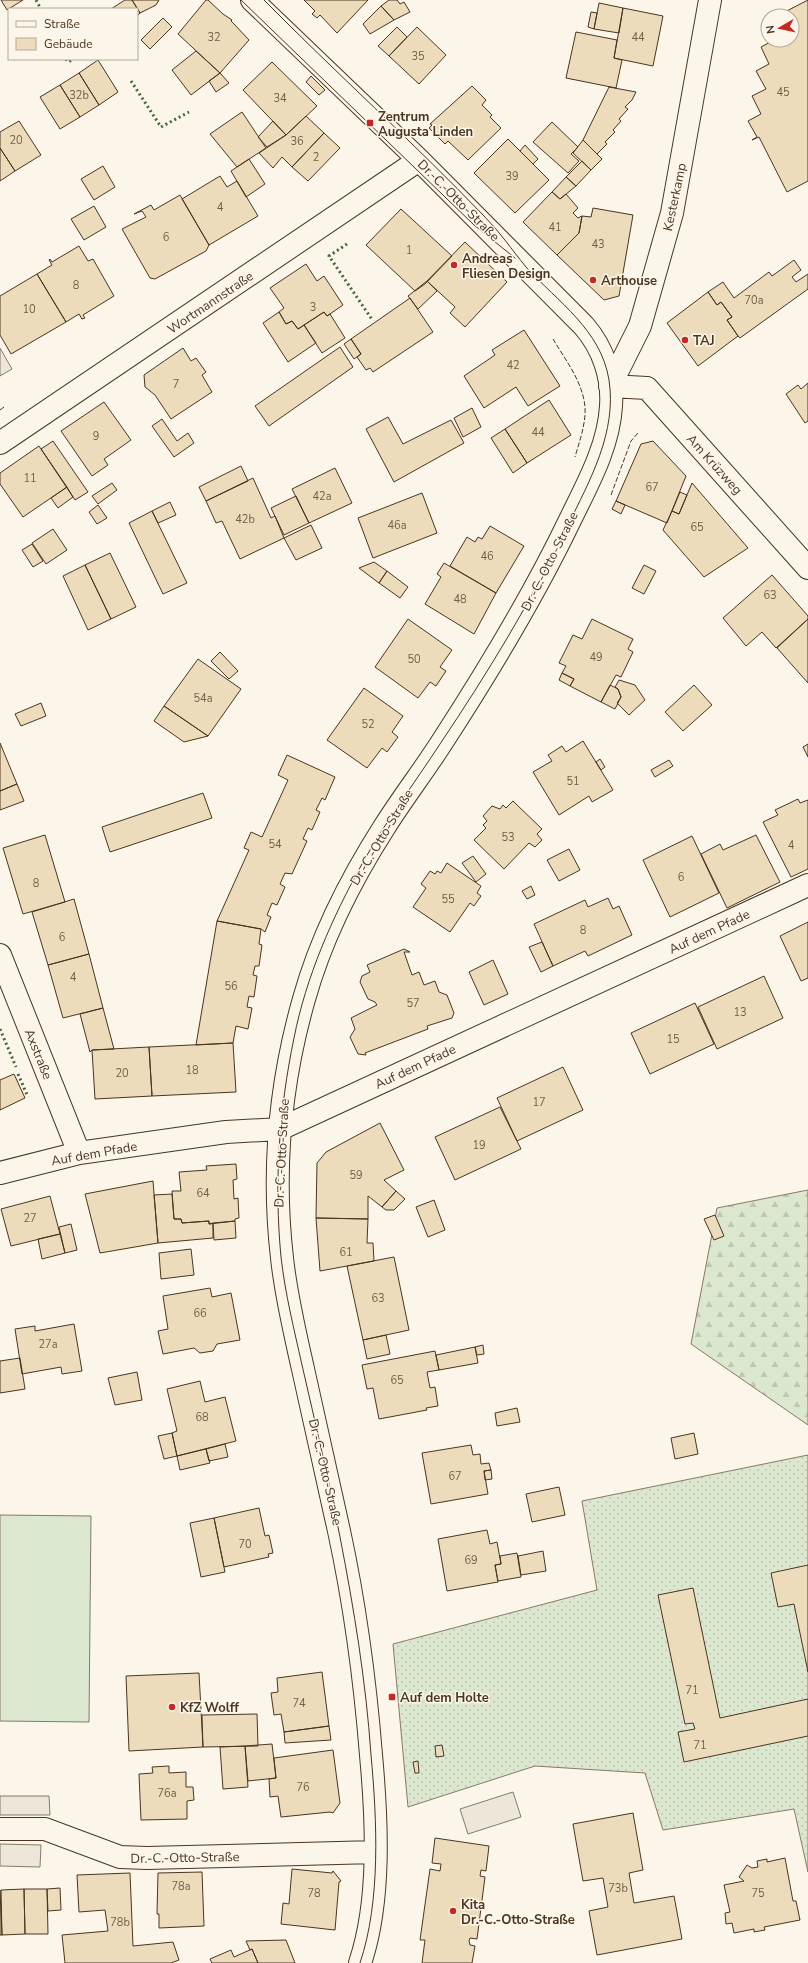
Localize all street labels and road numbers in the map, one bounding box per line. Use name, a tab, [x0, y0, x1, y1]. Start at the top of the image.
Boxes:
street label: Dr.-C.-Otto-Straße	[413, 156, 503, 246]
street label: Kesterkamp	[659, 162, 691, 233]
street label: Wortmannstraße	[164, 267, 257, 338]
street label: Am Krüzweg	[682, 431, 746, 499]
street label: Dr.-C.-Otto-Straße	[517, 509, 583, 614]
street label: Dr.-C.-Otto-Straße	[346, 786, 418, 889]
street label: Auf dem Pfade	[666, 905, 753, 959]
street label: Axstraße	[20, 1026, 56, 1082]
street label: Auf dem Pfade	[372, 1040, 459, 1094]
street label: Dr.-C.-Otto-Straße	[270, 1098, 294, 1208]
street label: Auf dem Pfade	[50, 1138, 139, 1170]
street label: Dr.-C.-Otto-Straße	[304, 1417, 346, 1528]
street label: Dr.-C.-Otto-Straße	[130, 1848, 240, 1868]

